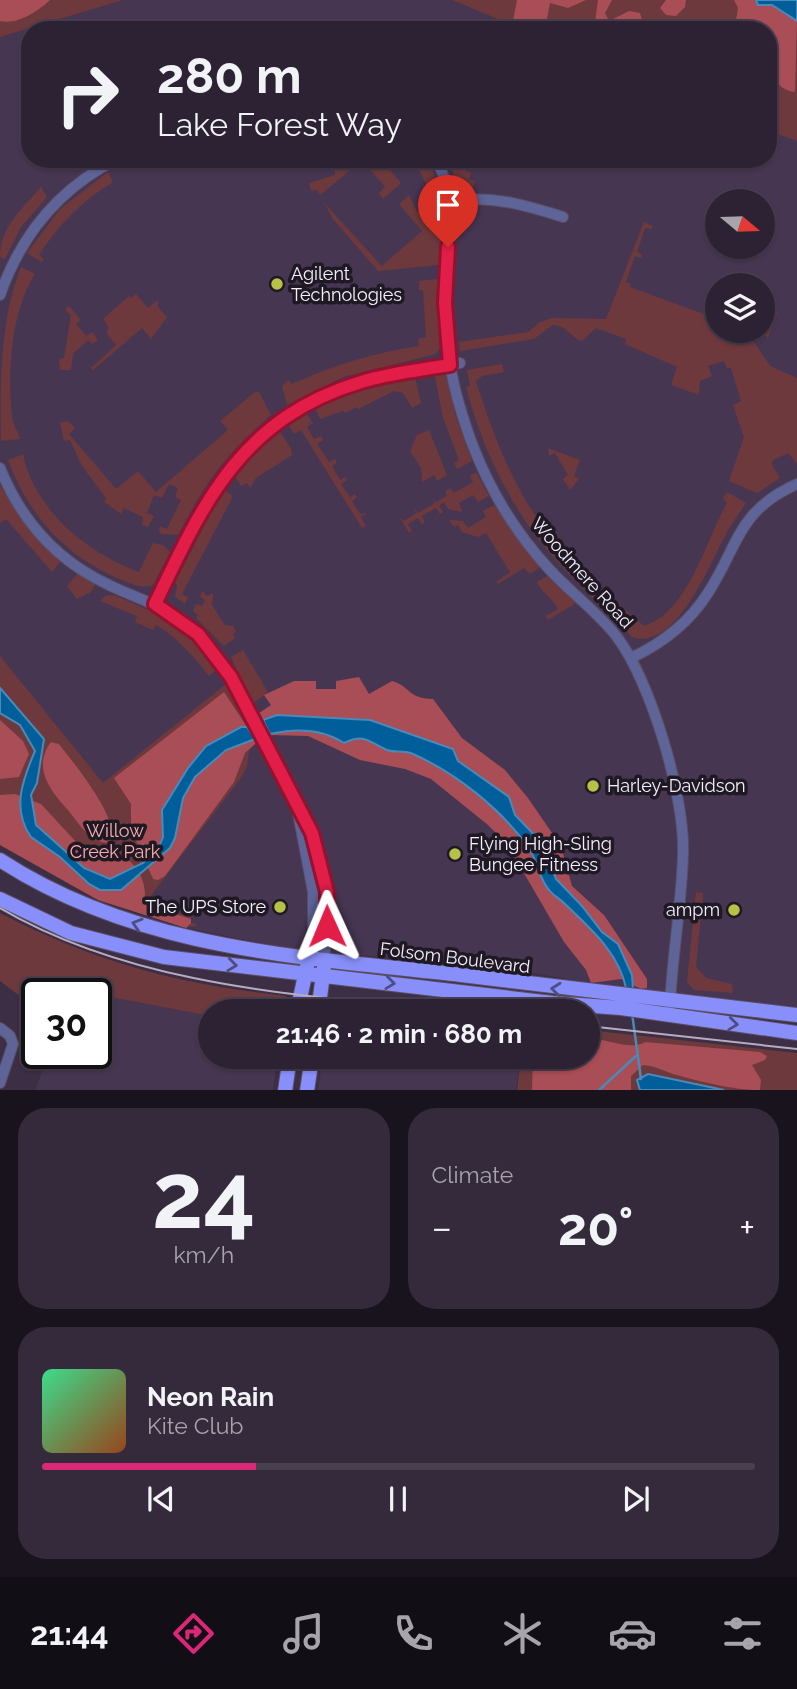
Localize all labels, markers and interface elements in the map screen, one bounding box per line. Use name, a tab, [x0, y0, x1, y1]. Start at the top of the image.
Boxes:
text: 280 m	[157, 47, 302, 104]
icon: right	[42, 49, 133, 140]
text: Lake Forest Way	[157, 106, 402, 143]
pin	[418, 175, 478, 247]
icon: arrive	[429, 186, 467, 224]
north arrow	[705, 189, 775, 259]
map controls	[705, 189, 775, 343]
place label: Agilent Technologies	[291, 263, 402, 305]
button: layers	[705, 273, 775, 343]
marker: Agilent Technologies	[269, 276, 285, 292]
street label: Woodmere Road	[527, 513, 638, 632]
place label: Harley-Davidson	[607, 775, 746, 796]
marker: Harley-Davidson	[585, 778, 601, 794]
park label: Willow Creek Park	[70, 820, 161, 862]
place label: Flying High-Sling Bungee Fitness	[469, 833, 612, 875]
marker: Flying High-Sling Bungee Fitness	[447, 846, 463, 862]
position arrow	[290, 889, 364, 963]
place label: The UPS Store	[145, 896, 266, 917]
marker: The UPS Store	[272, 899, 288, 915]
place label: ampm	[666, 899, 720, 920]
marker: ampm	[726, 902, 742, 918]
one-way arrow	[131, 918, 143, 933]
street label: Folsom Boulevard	[379, 938, 531, 977]
one-way arrow	[226, 957, 237, 972]
one-way arrow	[384, 976, 396, 991]
speed limit sign: 30	[21, 978, 112, 1069]
one-way arrow	[550, 981, 562, 996]
one-way arrow	[728, 1017, 739, 1032]
text: 21:46 · 2 min · 680 m	[276, 1019, 522, 1049]
text: 24	[152, 1142, 255, 1249]
text: Climate	[432, 1161, 513, 1188]
text: 20°	[558, 1196, 633, 1257]
text: −	[432, 1205, 452, 1250]
text: +	[739, 1205, 755, 1250]
text: km/h	[173, 1241, 234, 1268]
text: Neon Rain	[147, 1382, 274, 1412]
text: Kite Club	[147, 1412, 244, 1439]
icon: previous	[142, 1480, 180, 1518]
icon: pause	[379, 1480, 417, 1518]
icon: next	[617, 1480, 655, 1518]
icon: directions	[169, 1609, 218, 1658]
icon: music	[279, 1609, 328, 1658]
icon: phone	[389, 1609, 438, 1658]
icon: climate	[498, 1609, 547, 1658]
icon: car	[608, 1609, 657, 1658]
icon: filters	[718, 1609, 767, 1658]
text: 21:44	[30, 1615, 109, 1652]

